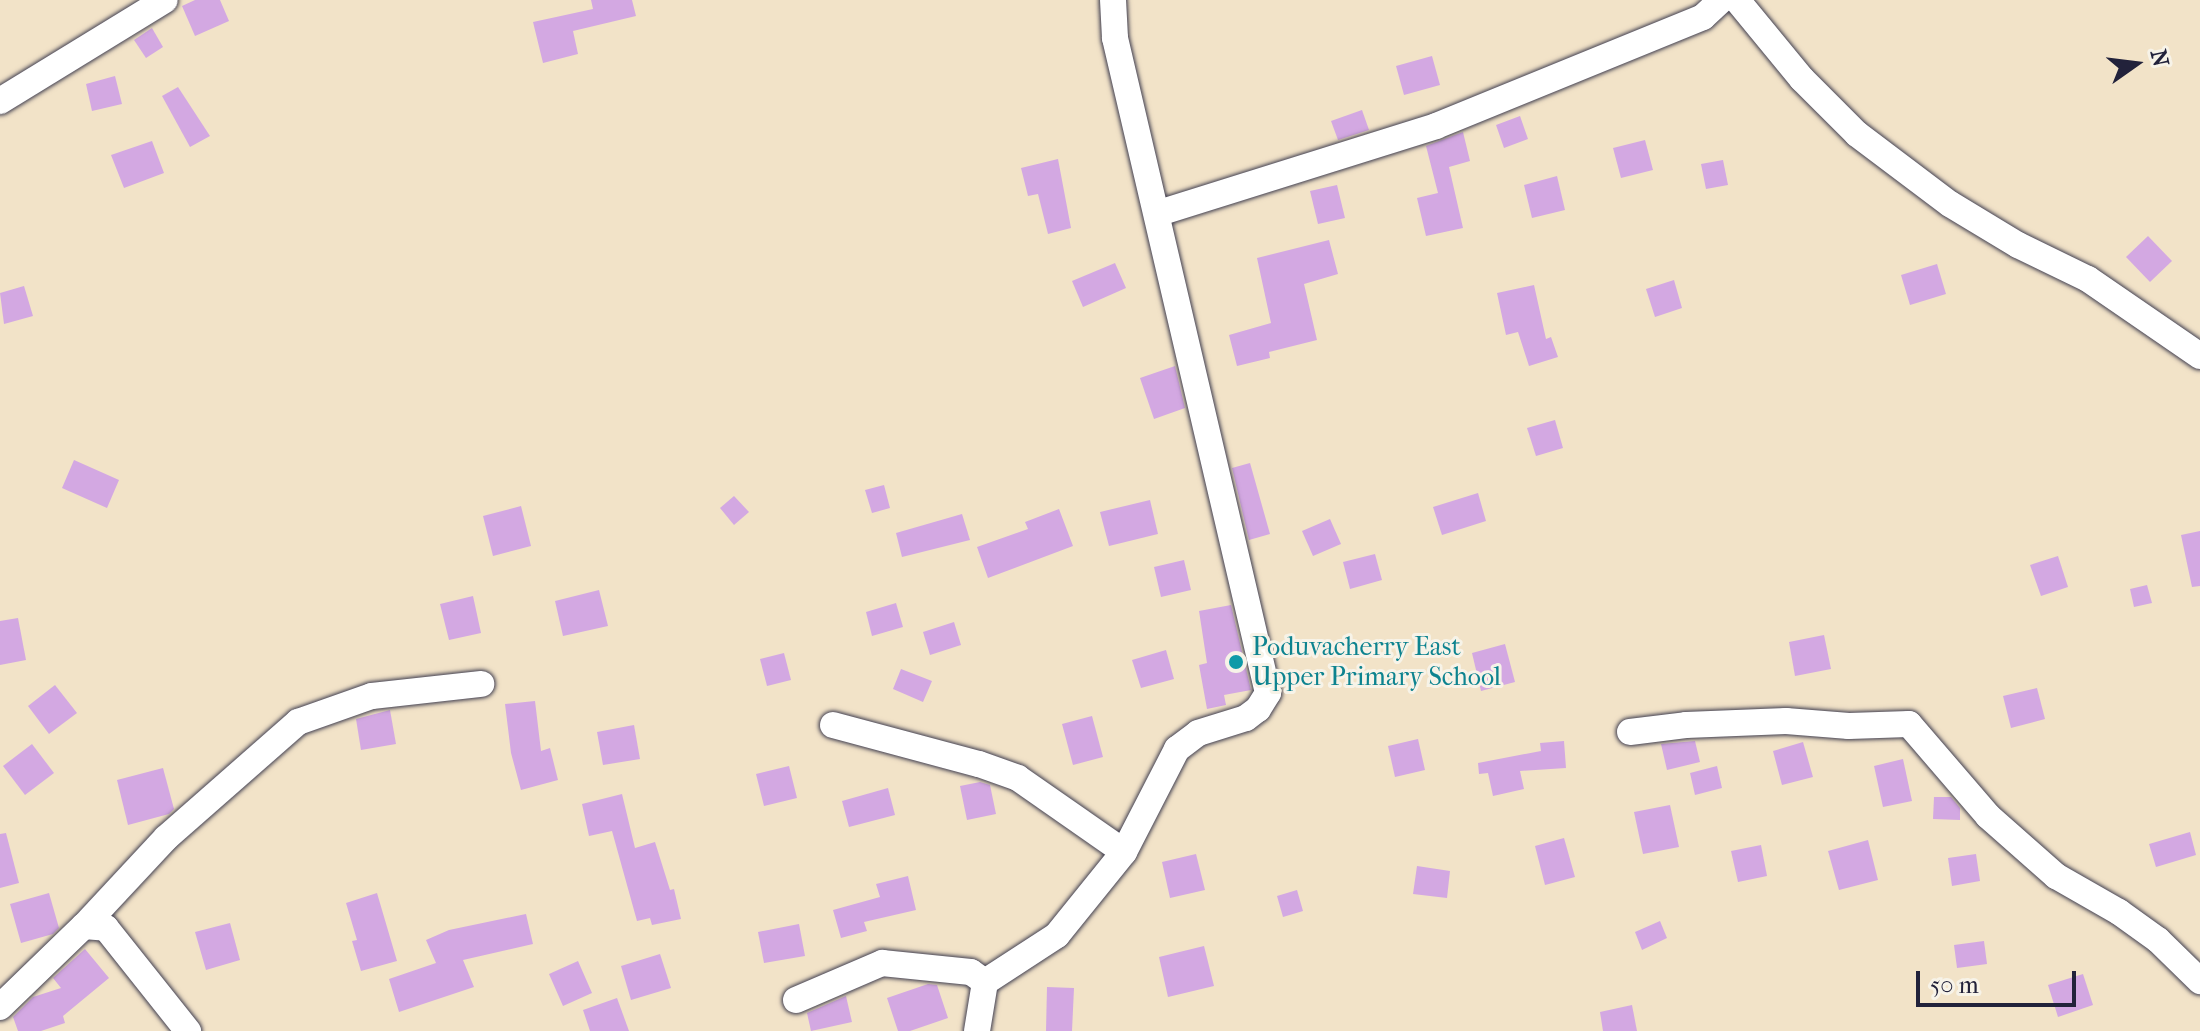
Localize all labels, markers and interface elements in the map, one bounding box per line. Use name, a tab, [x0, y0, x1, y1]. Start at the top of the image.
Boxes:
north arrow	[2096, 24, 2176, 104]
text: N	[2145, 47, 2174, 69]
place label: Poduvacherry East Upper Primary School	[1252, 631, 1501, 692]
marker: Poduvacherry East Upper Primary School	[1227, 653, 1245, 671]
scale bar	[1920, 955, 2080, 1005]
text: 50 m	[1930, 971, 1979, 999]

